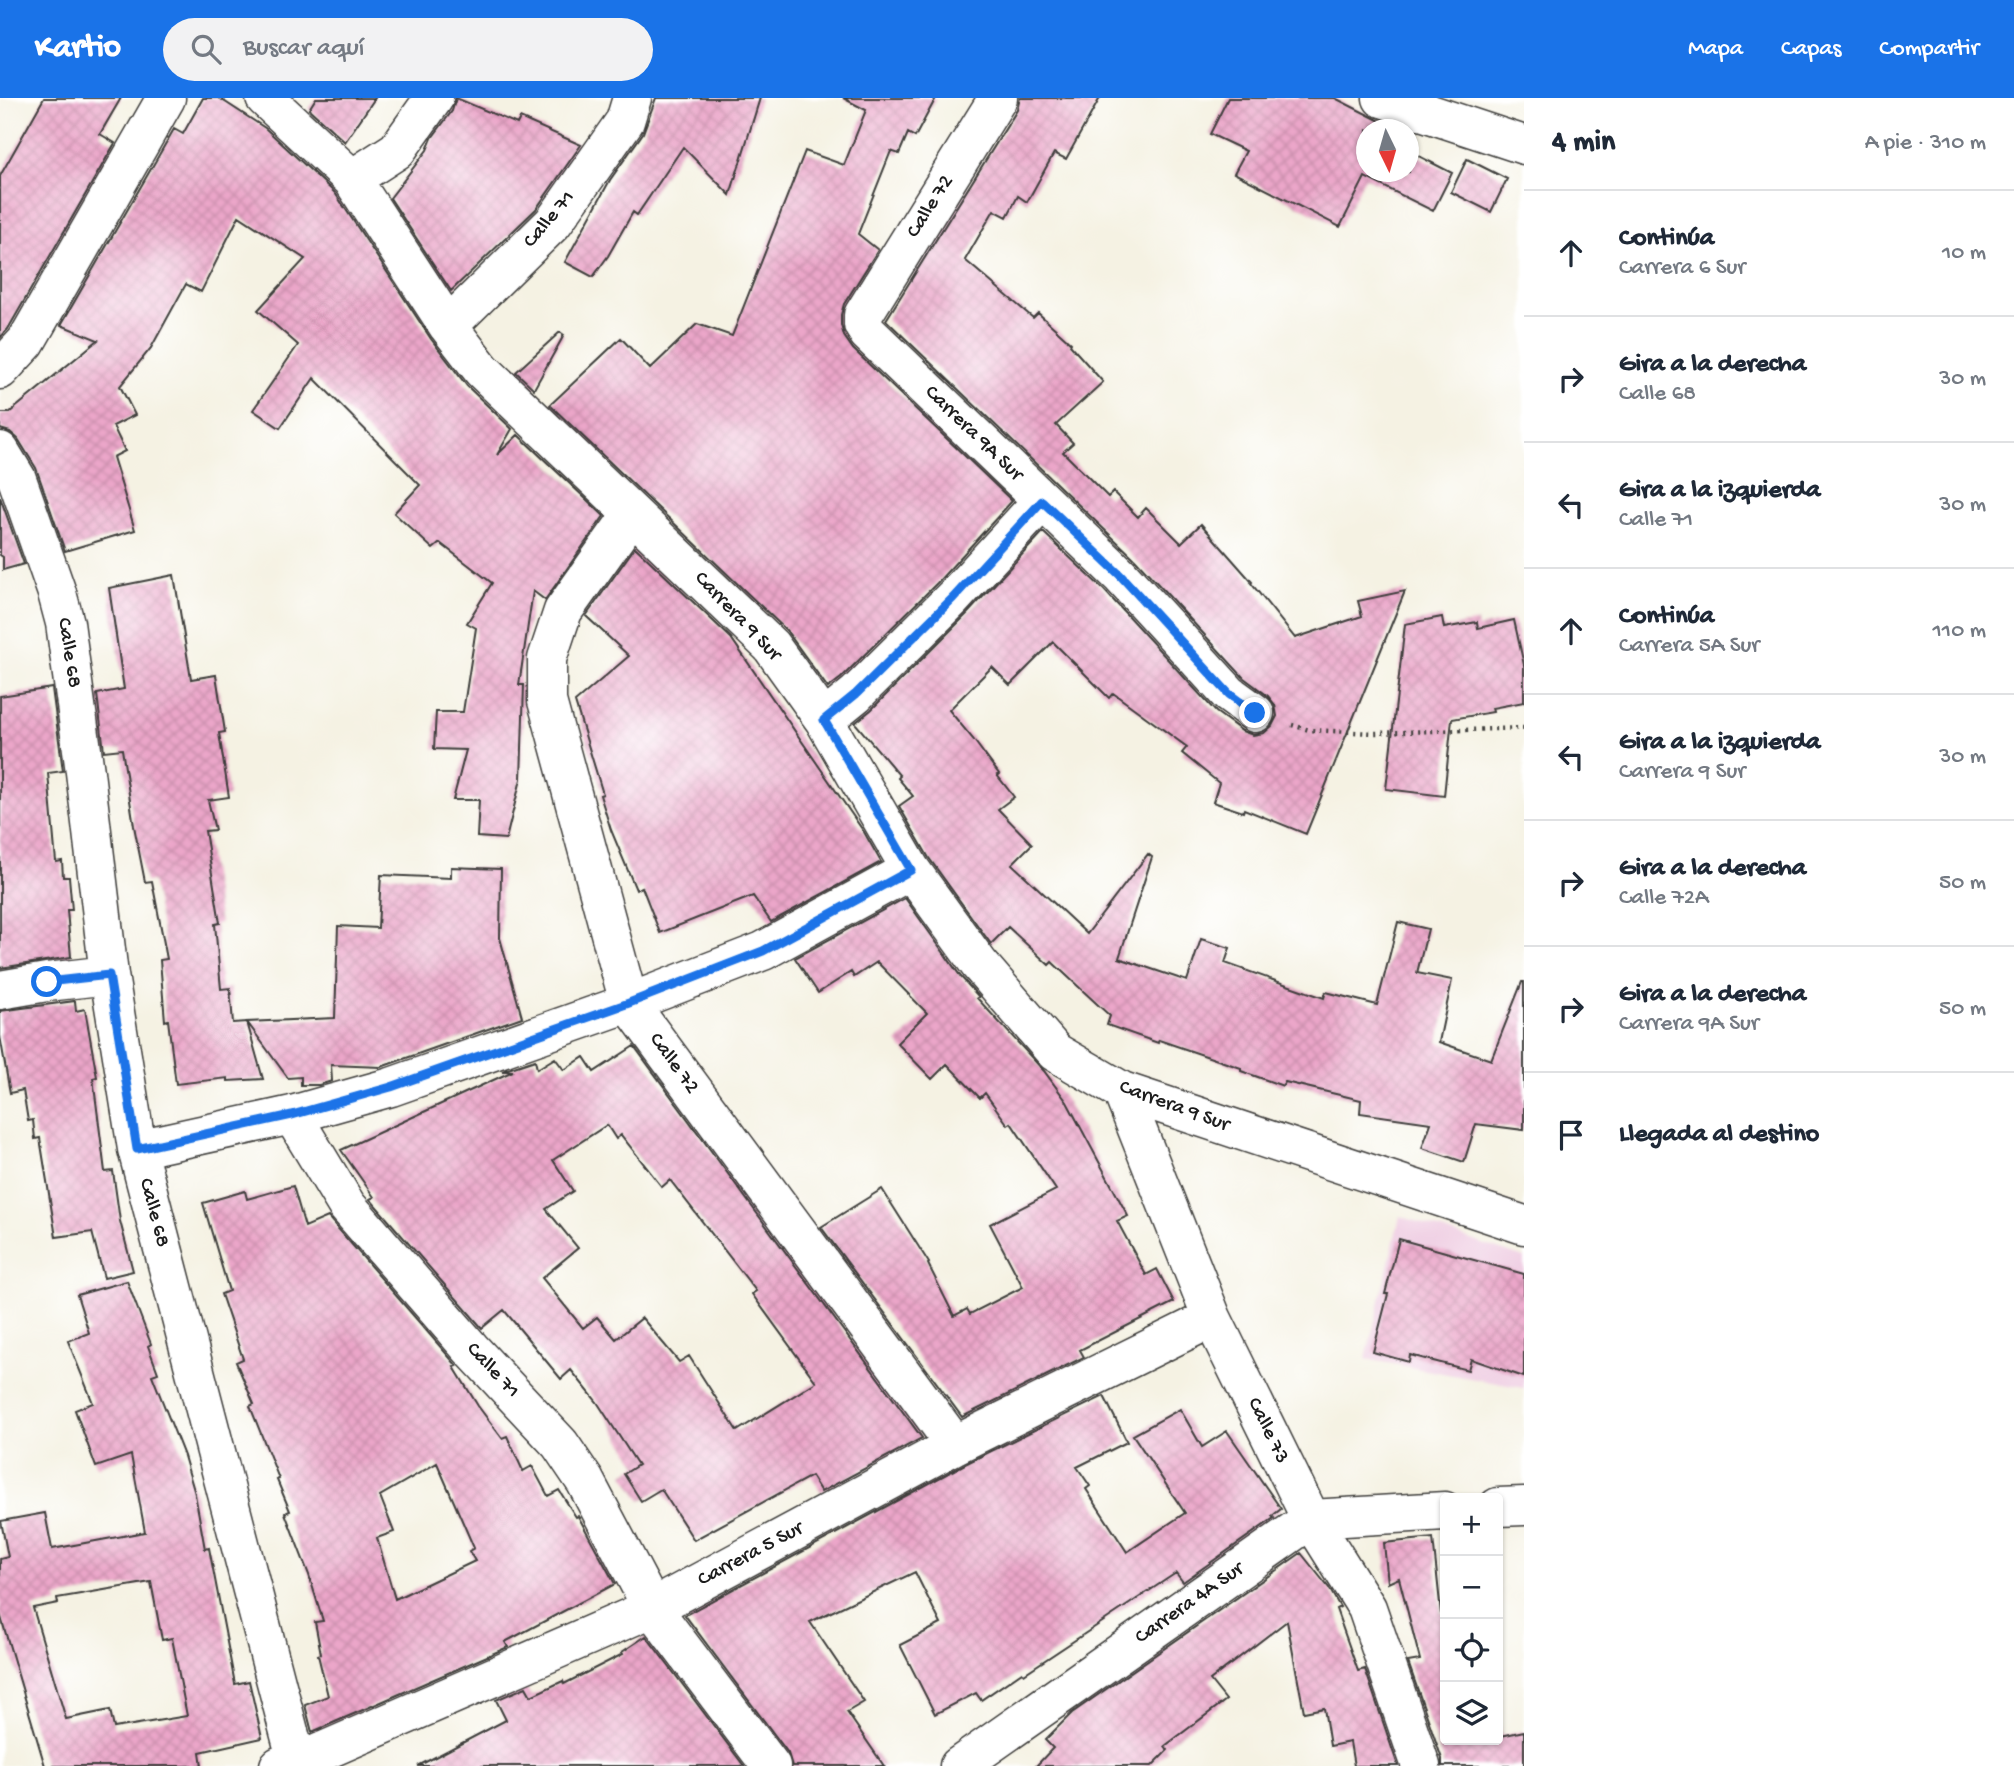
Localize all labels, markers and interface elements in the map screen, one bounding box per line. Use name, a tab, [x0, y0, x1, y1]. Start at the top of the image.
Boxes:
search box	[163, 18, 653, 81]
text: Kartio	[35, 30, 121, 68]
icon: search	[187, 30, 225, 68]
text: Buscar aquí	[243, 34, 364, 65]
text: Mapa	[1688, 35, 1743, 64]
text: Capas	[1781, 35, 1841, 64]
text: Compartir	[1879, 35, 1979, 64]
north arrow	[1356, 119, 1419, 182]
text: 4 min	[1552, 126, 1615, 161]
text: A pie · 310 m	[1865, 130, 1986, 157]
street label: Calle 72	[902, 171, 960, 243]
street label: Calle 71	[519, 186, 581, 254]
text: Continúa	[1619, 224, 1714, 255]
icon: ahead	[1552, 234, 1590, 272]
text: 10 m	[1942, 240, 1986, 267]
text: Carrera 6 Sur	[1619, 255, 1745, 282]
text: Gira a la derecha	[1619, 350, 1806, 381]
icon: right	[1552, 360, 1590, 398]
text: 30 m	[1939, 366, 1986, 393]
street label: Carrera 9A Sur	[918, 381, 1029, 488]
text: Calle 68	[1619, 381, 1696, 408]
text: Gira a la izquierda	[1619, 476, 1821, 507]
icon: left	[1552, 486, 1590, 524]
text: 30 m	[1939, 492, 1986, 519]
text: Calle 71	[1619, 507, 1693, 534]
street label: Carrera 9 Sur	[688, 567, 787, 668]
text: Continúa	[1619, 602, 1714, 633]
icon: ahead	[1552, 612, 1590, 650]
street label: Calle 68	[50, 616, 86, 690]
text: 110 m	[1933, 618, 1986, 645]
text: Carrera 5A Sur	[1619, 633, 1759, 660]
route end	[1239, 697, 1270, 728]
text: Gira a la izquierda	[1619, 728, 1821, 759]
icon: left	[1552, 738, 1590, 776]
text: 30 m	[1939, 744, 1986, 771]
text: Carrera 9 Sur	[1619, 759, 1745, 786]
text: Gira a la derecha	[1619, 854, 1806, 885]
icon: right	[1552, 864, 1590, 902]
text: 50 m	[1939, 870, 1986, 897]
text: Calle 72A	[1619, 885, 1708, 912]
route start	[31, 966, 62, 997]
text: Gira a la derecha	[1619, 980, 1806, 1011]
icon: right	[1552, 990, 1590, 1028]
text: 50 m	[1939, 996, 1986, 1023]
text: Carrera 9A Sur	[1619, 1011, 1759, 1038]
street label: Calle 72	[643, 1029, 703, 1099]
street label: Carrera 9 Sur	[1116, 1076, 1234, 1139]
icon: arrive	[1552, 1116, 1590, 1154]
text: Llegada al destino	[1619, 1120, 1819, 1151]
street label: Calle 68	[132, 1176, 174, 1250]
street label: Calle 71	[460, 1338, 524, 1404]
street label: Calle 73	[1240, 1394, 1294, 1468]
map controls	[1440, 1493, 1503, 1745]
button: +	[1440, 1493, 1503, 1556]
street label: Carrera 5 Sur	[694, 1516, 809, 1593]
street label: Carrera 4A Sur	[1131, 1556, 1251, 1651]
button: −	[1440, 1556, 1503, 1619]
button: locate	[1440, 1619, 1503, 1682]
button: layers	[1440, 1682, 1503, 1745]

